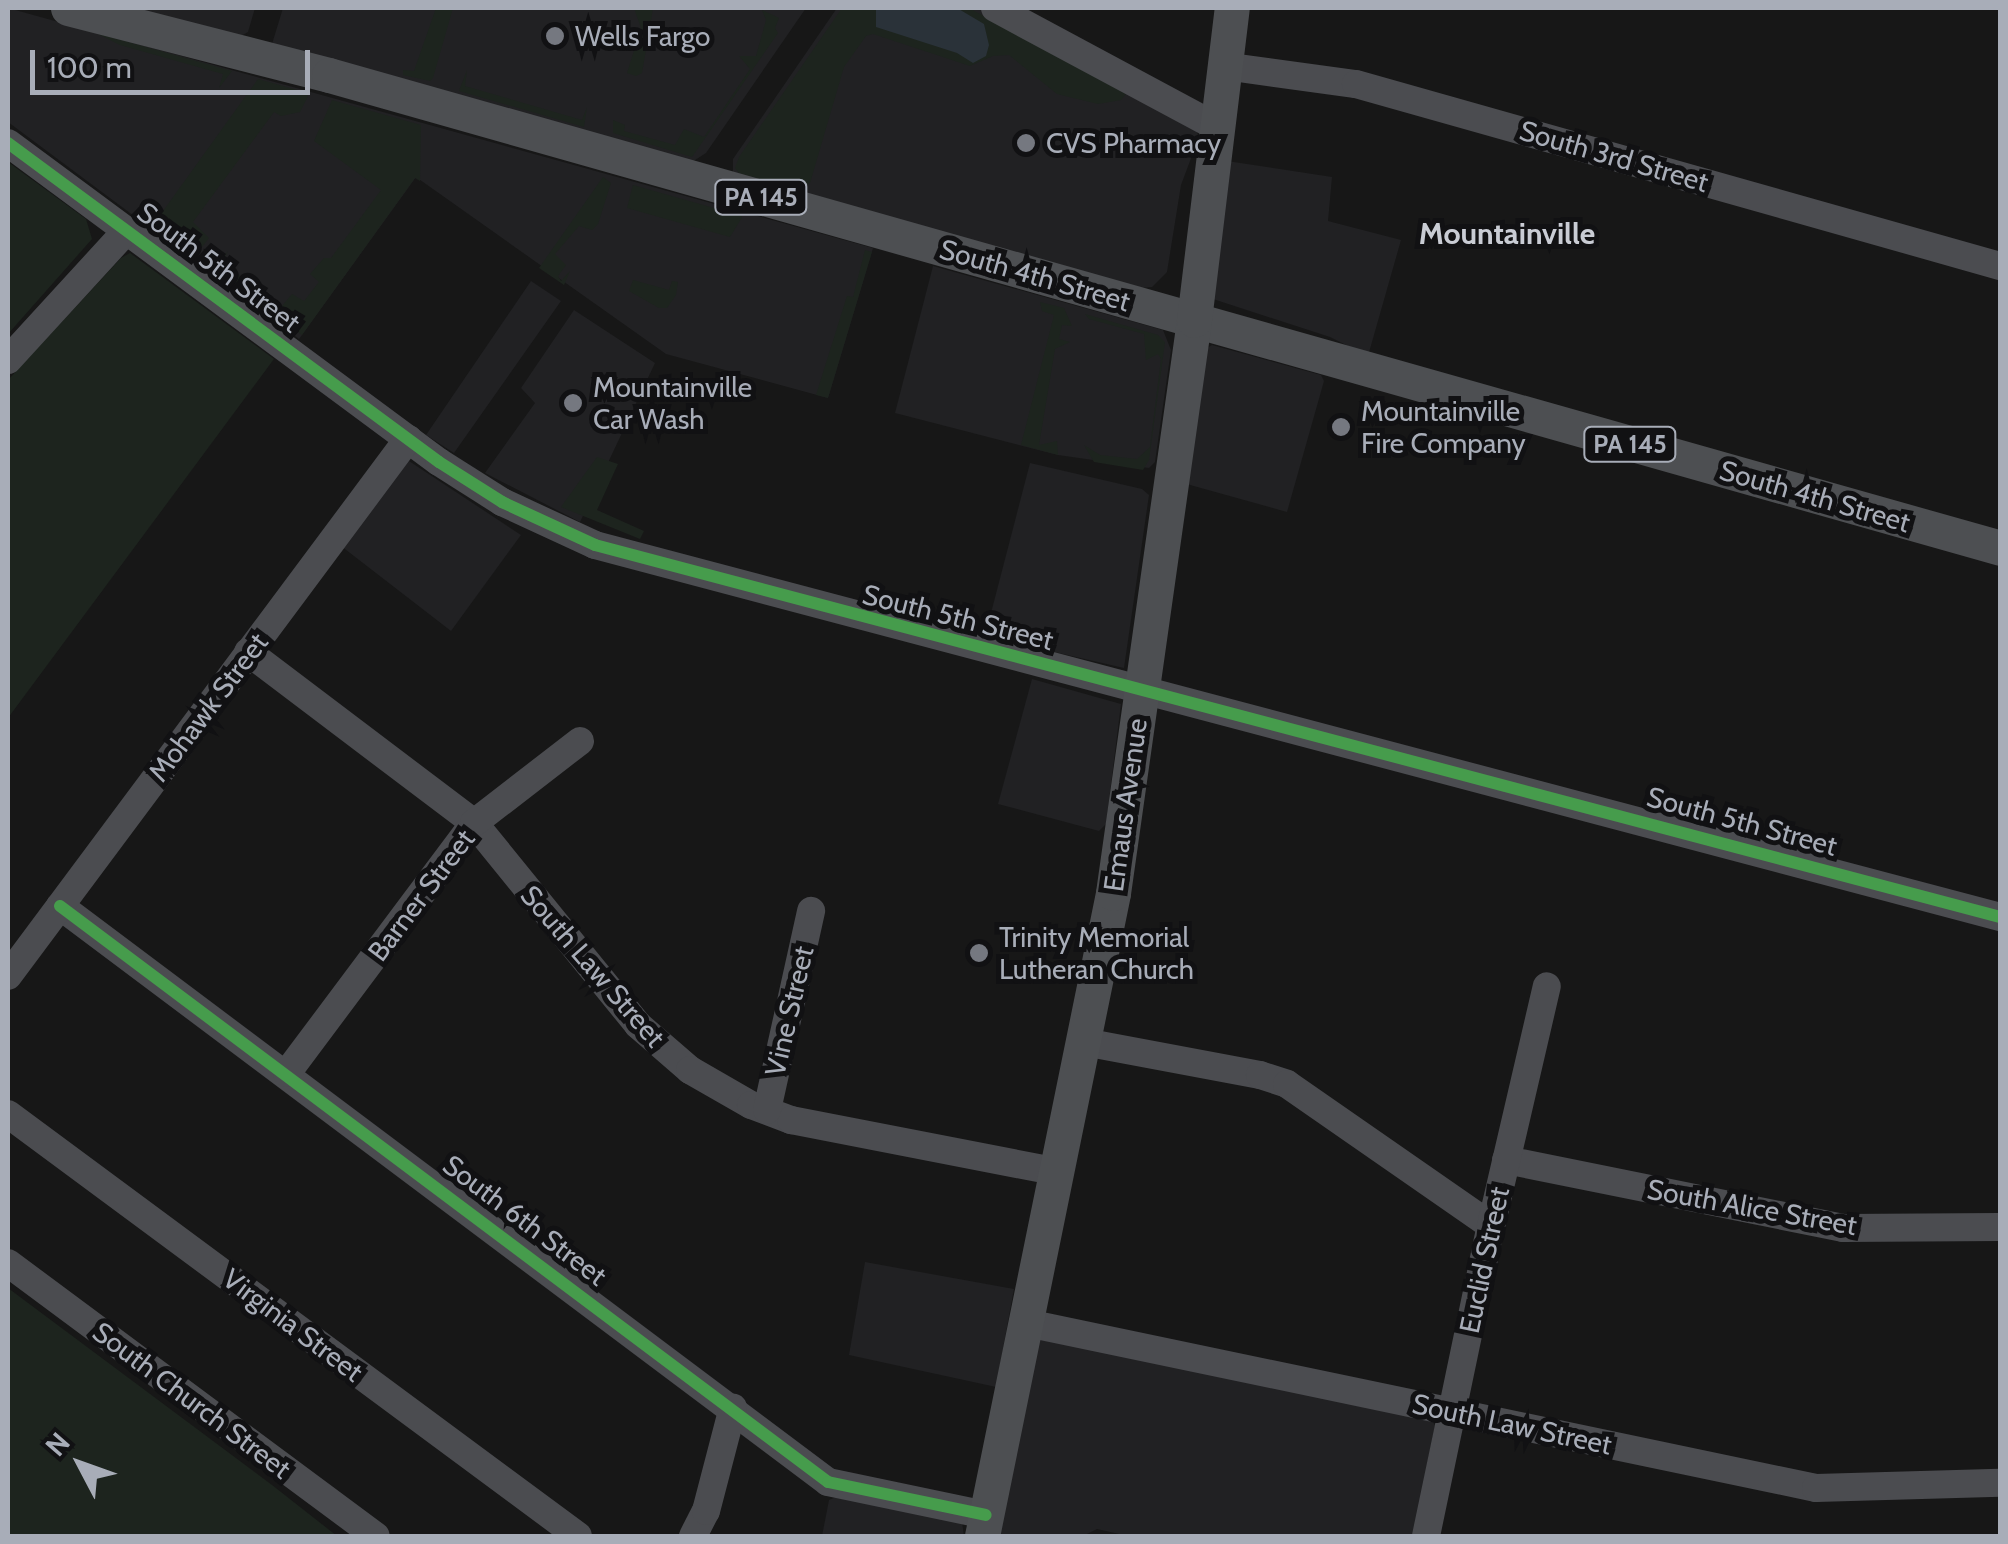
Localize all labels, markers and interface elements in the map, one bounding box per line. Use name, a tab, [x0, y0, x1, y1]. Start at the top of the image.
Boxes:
place label: Wells Fargo	[575, 19, 710, 53]
marker: Wells Fargo	[544, 25, 566, 47]
scale bar	[35, 30, 315, 92]
text: 100 m	[47, 49, 132, 86]
street label: South 3rd Street	[1516, 113, 1712, 199]
place label: CVS Pharmacy	[1046, 126, 1221, 160]
marker: CVS Pharmacy	[1015, 132, 1037, 154]
road number: PA 145	[714, 177, 808, 217]
street label: South 5th Street	[131, 195, 307, 339]
district label: Mountainville	[1419, 216, 1595, 252]
street label: South 4th Street	[936, 232, 1134, 318]
place label: Mountainville Car Wash	[593, 370, 752, 436]
marker: Mountainville Car Wash	[562, 392, 584, 414]
place label: Mountainville Fire Company	[1361, 394, 1526, 460]
marker: Mountainville Fire Company	[1330, 416, 1352, 438]
road number: PA 145	[1582, 424, 1678, 464]
street label: South 4th Street	[1716, 453, 1914, 539]
street label: South 5th Street	[859, 577, 1057, 657]
street label: Mohawk Street	[141, 626, 275, 788]
street label: Emaus Avenue	[1096, 716, 1154, 894]
street label: South 5th Street	[1643, 779, 1841, 863]
street label: Barner Street	[361, 823, 481, 967]
street label: South Law Street	[514, 878, 672, 1054]
place label: Trinity Memorial Lutheran Church	[999, 920, 1194, 986]
marker: Trinity Memorial Lutheran Church	[968, 942, 990, 964]
street label: Vine Street	[758, 943, 820, 1079]
street label: South 6th Street	[437, 1148, 613, 1292]
street label: South Alice Street	[1645, 1172, 1859, 1242]
street label: Euclid Street	[1452, 1184, 1516, 1336]
street label: Virginia Street	[216, 1261, 370, 1389]
street label: South Church Street	[86, 1315, 298, 1485]
street label: South Law Street	[1409, 1386, 1615, 1462]
north arrow	[30, 1414, 130, 1514]
text: N	[38, 1426, 77, 1463]

